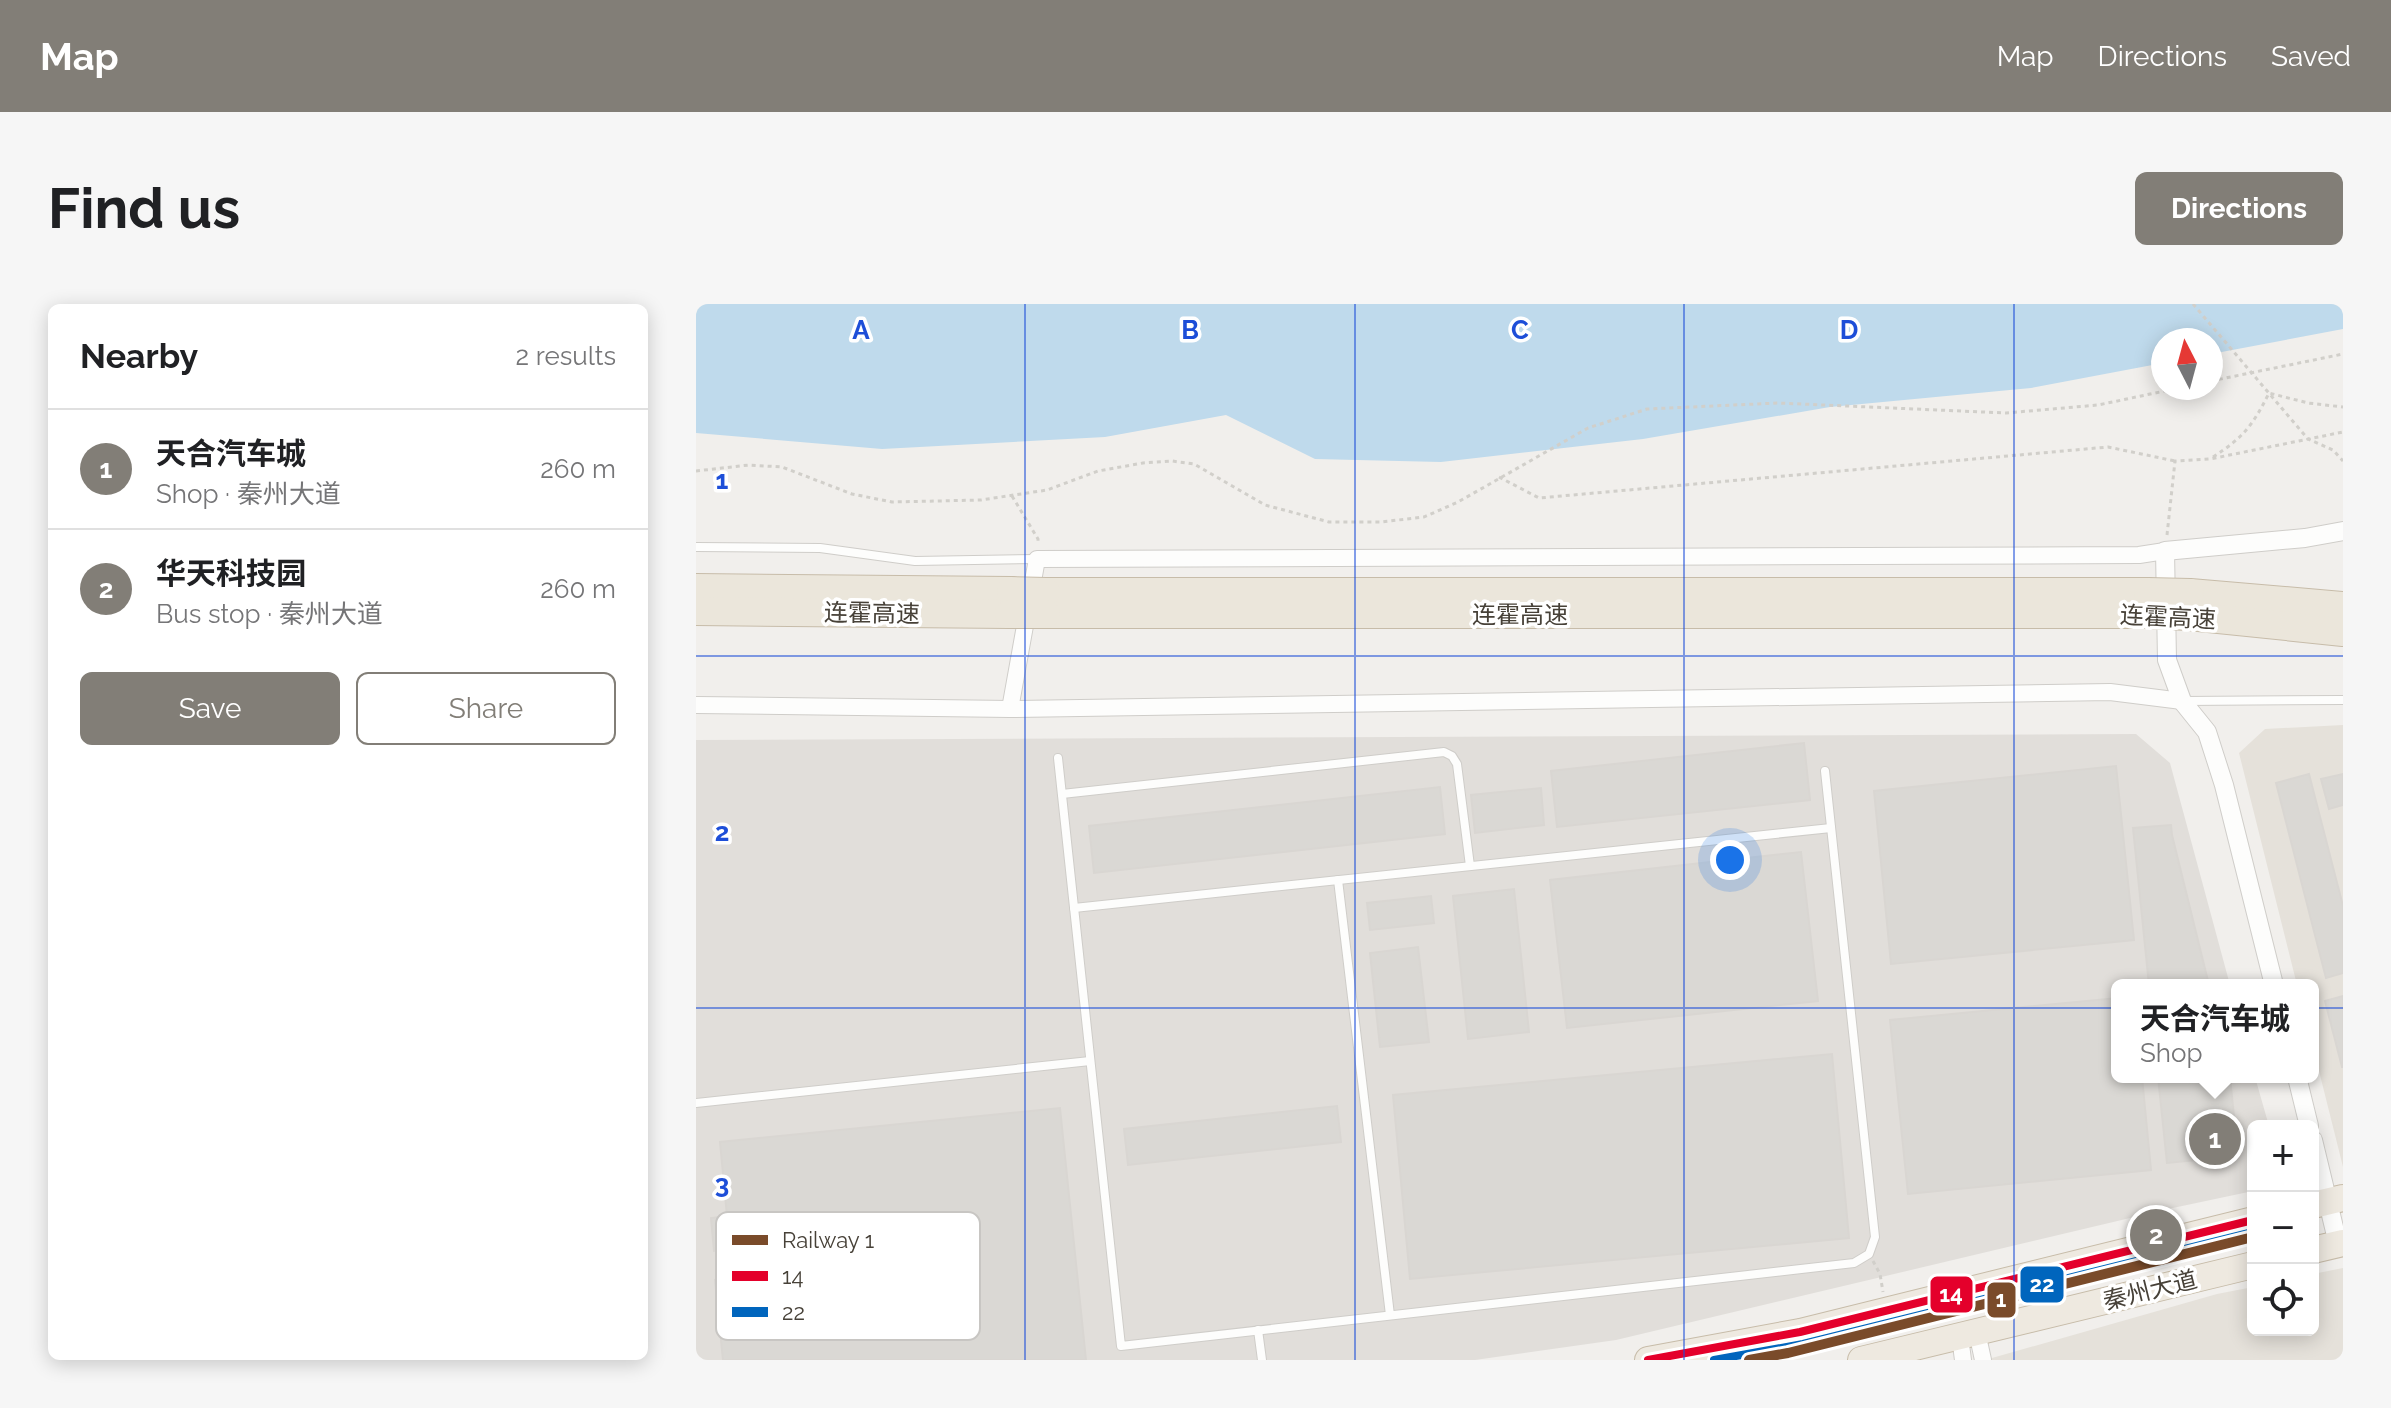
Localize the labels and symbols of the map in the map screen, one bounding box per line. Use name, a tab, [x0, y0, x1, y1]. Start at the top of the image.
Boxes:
text: A	[852, 315, 870, 345]
text: B	[1181, 315, 1199, 345]
text: C	[1511, 315, 1529, 345]
text: D	[1840, 315, 1858, 345]
north arrow	[2151, 328, 2223, 400]
text: 1	[716, 465, 729, 495]
street label: 连霍高速	[824, 598, 920, 628]
street label: 连霍高速	[1472, 600, 1568, 629]
street label: 连霍高速	[2119, 600, 2217, 634]
text: 2	[715, 817, 729, 847]
your location	[1710, 840, 1750, 880]
pin: 1	[2189, 1109, 2241, 1169]
text: 3	[715, 1169, 729, 1199]
pin: 2	[2130, 1205, 2182, 1265]
legend	[716, 1212, 980, 1340]
text: Railway 1	[782, 1227, 874, 1253]
text: 14	[782, 1263, 803, 1289]
street label: 秦州大道	[2100, 1264, 2200, 1316]
line badge: 22	[2019, 1265, 2065, 1304]
text: 22	[2030, 1271, 2054, 1297]
line badge: 14	[1929, 1275, 1974, 1314]
text: 14	[1939, 1281, 1963, 1307]
line badge: 1	[1986, 1281, 2017, 1319]
text: 1	[1996, 1286, 2007, 1312]
text: 22	[782, 1299, 805, 1325]

